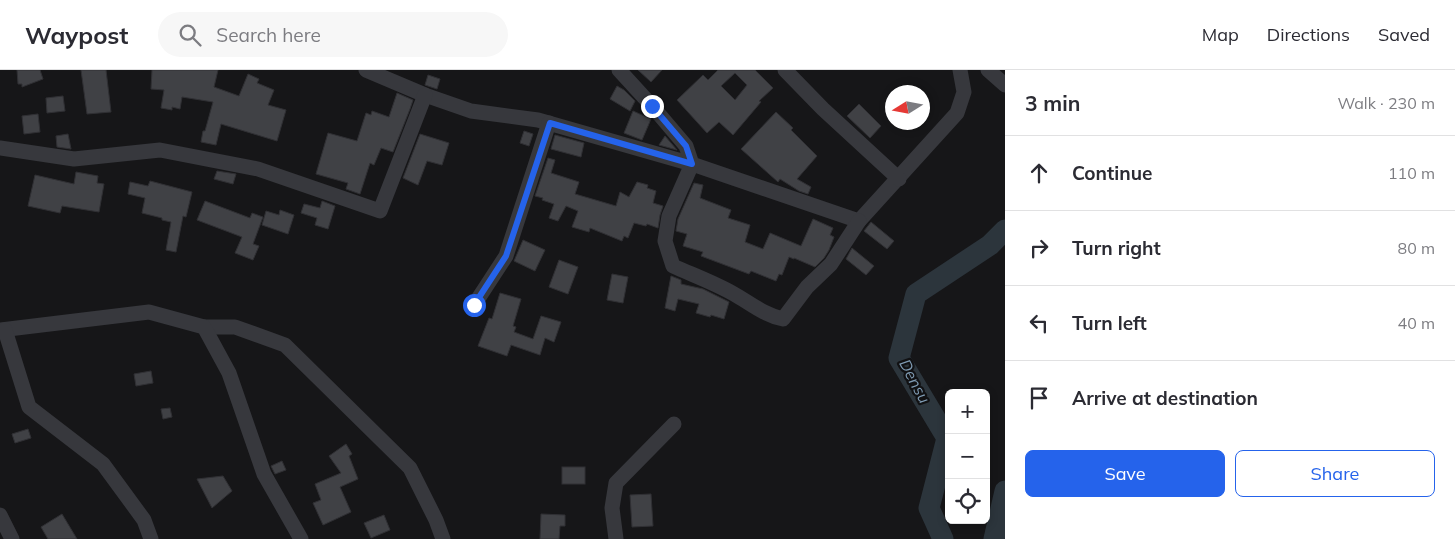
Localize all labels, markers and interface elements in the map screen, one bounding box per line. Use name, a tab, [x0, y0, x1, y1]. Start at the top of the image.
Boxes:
search box	[158, 12, 508, 57]
text: Waypost	[25, 20, 128, 50]
icon: search	[176, 21, 204, 49]
text: Search here	[216, 23, 321, 47]
text: Map	[1202, 23, 1239, 46]
text: Directions	[1267, 23, 1350, 46]
text: Saved	[1378, 23, 1430, 46]
north arrow	[885, 85, 930, 130]
text: 3 min	[1025, 90, 1080, 116]
text: Walk · 230 m	[1337, 93, 1435, 113]
route end	[641, 95, 664, 118]
icon: ahead	[1025, 159, 1053, 187]
text: Continue	[1072, 161, 1152, 185]
text: 110 m	[1388, 163, 1435, 183]
icon: right	[1025, 234, 1053, 262]
text: Turn right	[1072, 236, 1161, 260]
text: 80 m	[1398, 238, 1435, 258]
route start	[463, 294, 486, 317]
icon: left	[1025, 309, 1053, 337]
text: Turn left	[1072, 311, 1147, 335]
text: 40 m	[1398, 313, 1435, 333]
water label: Densu	[895, 355, 935, 407]
icon: arrive	[1025, 384, 1053, 412]
text: Arrive at destination	[1072, 386, 1258, 410]
map controls	[945, 389, 990, 524]
button: +	[945, 389, 990, 434]
button: −	[945, 434, 990, 479]
button: Save	[1025, 450, 1225, 497]
button: Share	[1235, 450, 1435, 497]
button: locate	[945, 479, 990, 524]

